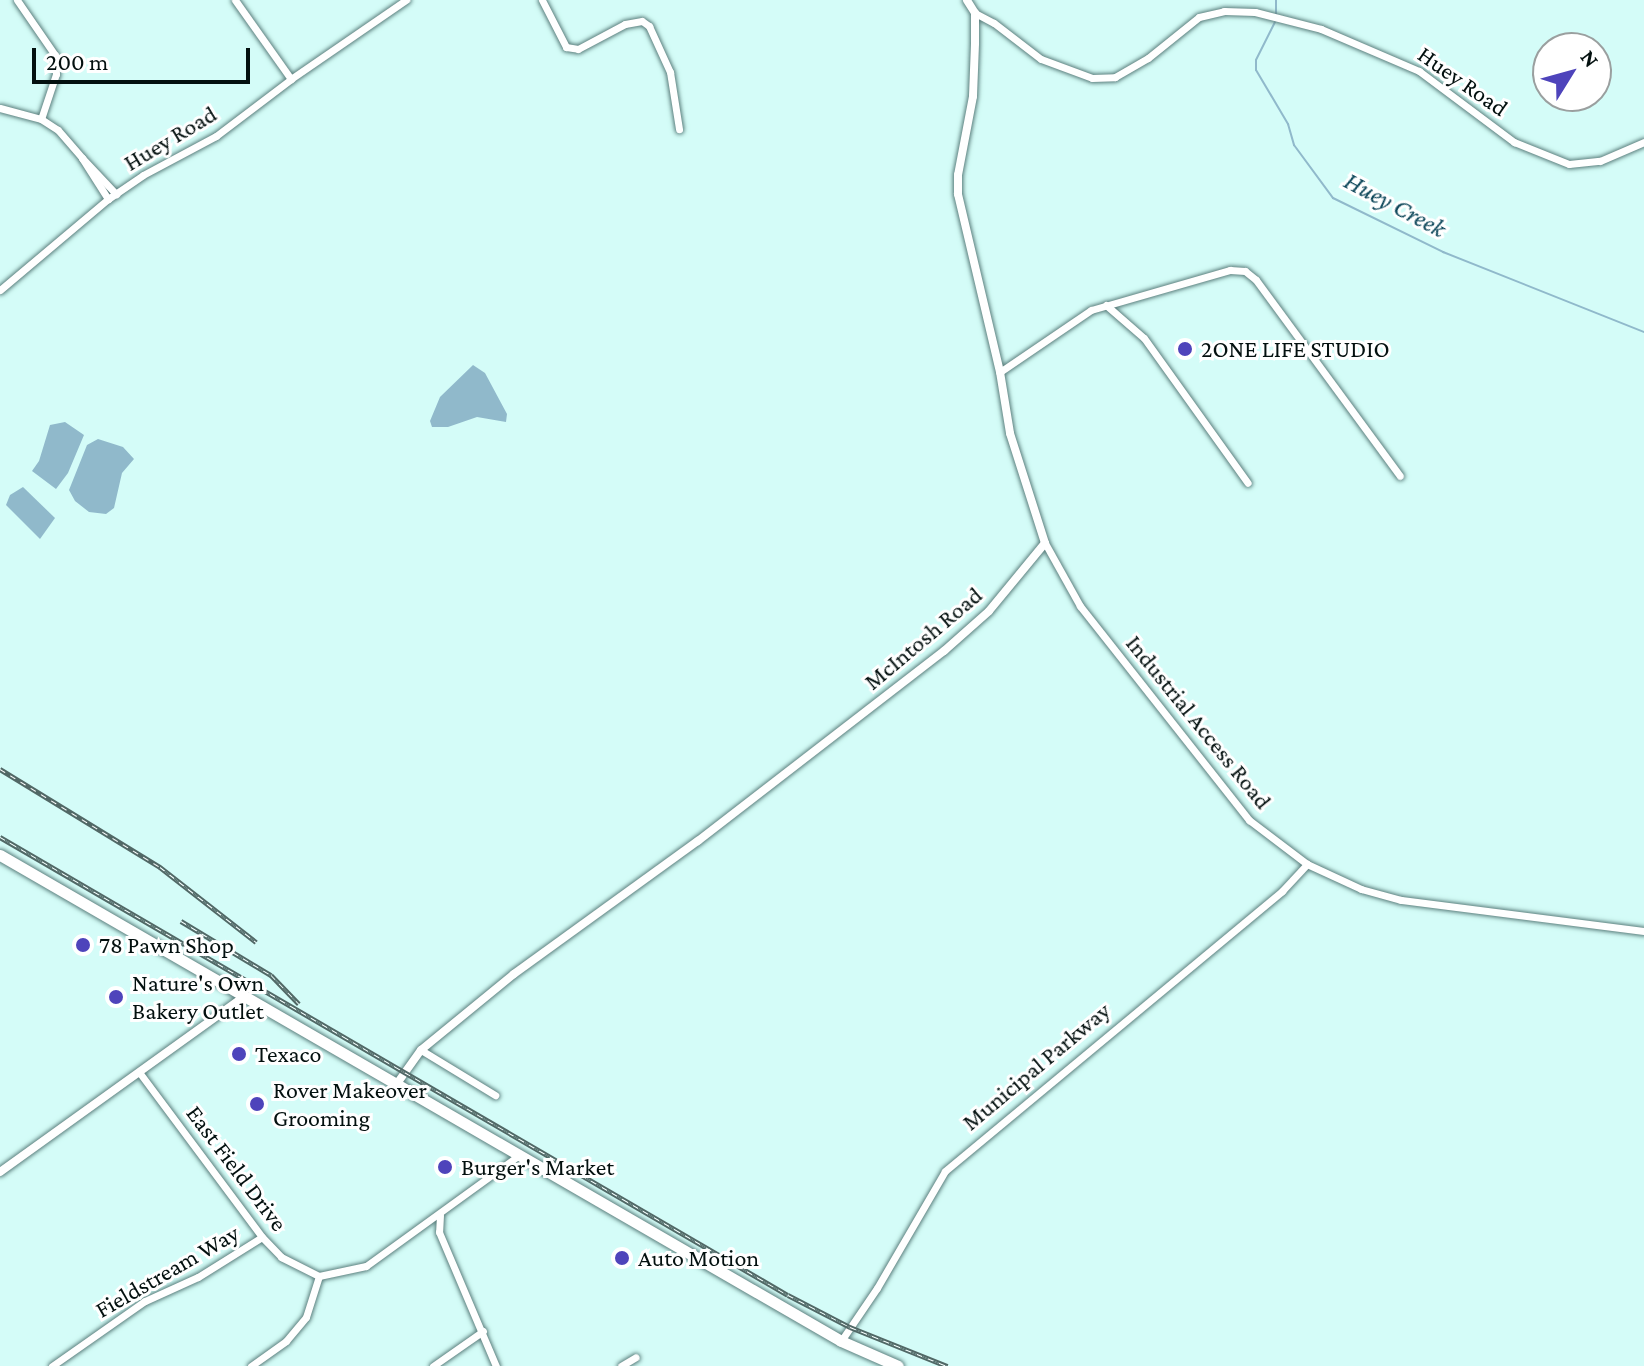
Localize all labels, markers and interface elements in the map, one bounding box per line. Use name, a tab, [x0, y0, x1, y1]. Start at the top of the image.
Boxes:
scale bar	[36, 32, 254, 82]
north arrow	[1532, 32, 1612, 112]
street label: Huey Road	[1412, 40, 1514, 122]
text: N	[1575, 45, 1604, 72]
text: 200 m	[46, 48, 108, 75]
street label: Huey Road	[118, 99, 222, 177]
water label: Huey Creek	[1339, 165, 1451, 245]
place label: 2ONE LIFE STUDIO	[1201, 335, 1390, 363]
marker: 2ONE LIFE STUDIO	[1176, 340, 1194, 358]
street label: McIntosh Road	[858, 580, 988, 696]
street label: Industrial Access Road	[1120, 629, 1278, 815]
place label: 78 Pawn Shop	[99, 931, 234, 959]
marker: 78 Pawn Shop	[74, 936, 92, 954]
place label: Nature's Own Bakery Outlet	[132, 969, 264, 1025]
marker: Nature's Own Bakery Outlet	[107, 988, 125, 1006]
street label: Municipal Parkway	[956, 996, 1116, 1136]
place label: Texaco	[255, 1040, 321, 1068]
marker: Texaco	[230, 1045, 248, 1063]
place label: Rover Makeover Grooming	[273, 1076, 427, 1132]
marker: Rover Makeover Grooming	[248, 1095, 266, 1113]
street label: East Field Drive	[180, 1099, 294, 1237]
place label: Burger's Market	[461, 1153, 614, 1181]
marker: Burger's Market	[436, 1158, 454, 1176]
street label: Fieldstream Way	[90, 1218, 244, 1324]
place label: Auto Motion	[638, 1244, 759, 1272]
marker: Auto Motion	[613, 1249, 631, 1267]

